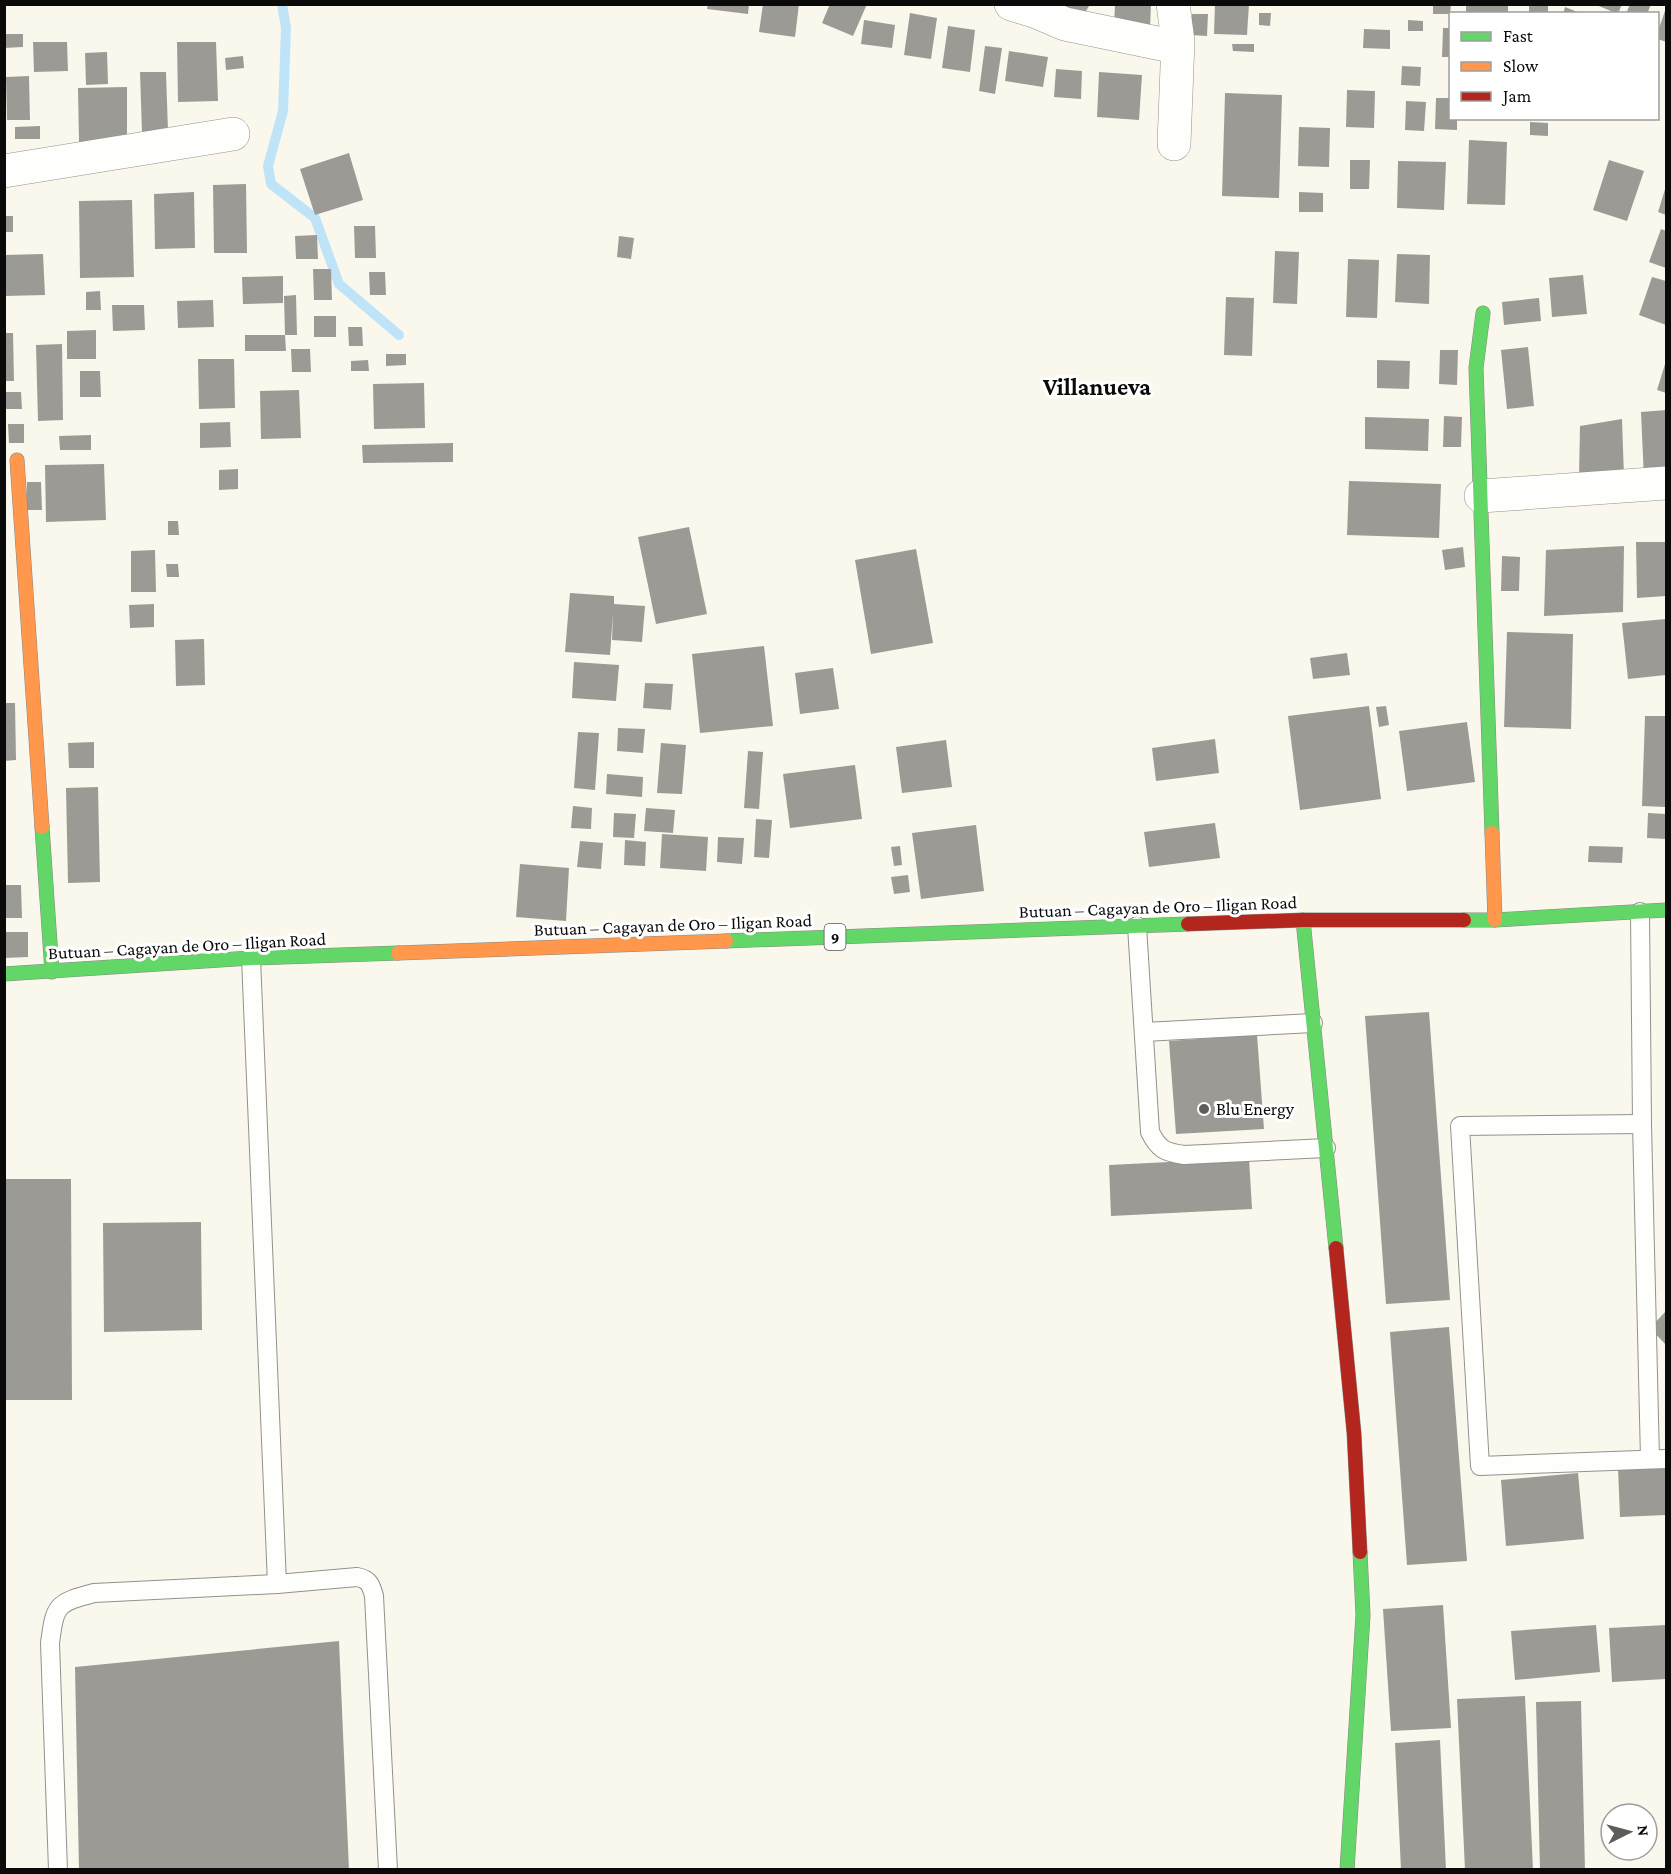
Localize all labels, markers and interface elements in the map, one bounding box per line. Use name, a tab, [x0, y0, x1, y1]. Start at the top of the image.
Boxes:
legend	[1449, 12, 1659, 120]
text: Fast	[1503, 26, 1534, 46]
text: Slow	[1503, 56, 1539, 76]
text: Jam	[1501, 86, 1532, 106]
district label: Villanueva	[1042, 373, 1151, 400]
street label: Butuan – Cagayan de Oro – Iligan Road	[1019, 892, 1298, 922]
street label: Butuan – Cagayan de Oro – Iligan Road	[534, 910, 813, 940]
road number: 9	[824, 924, 846, 950]
street label: Butuan – Cagayan de Oro – Iligan Road	[47, 929, 327, 963]
place label: Blu Energy	[1216, 1099, 1295, 1119]
marker: Blu Energy	[1197, 1102, 1211, 1116]
north arrow	[1599, 1802, 1659, 1862]
text: N	[1634, 1824, 1652, 1837]

